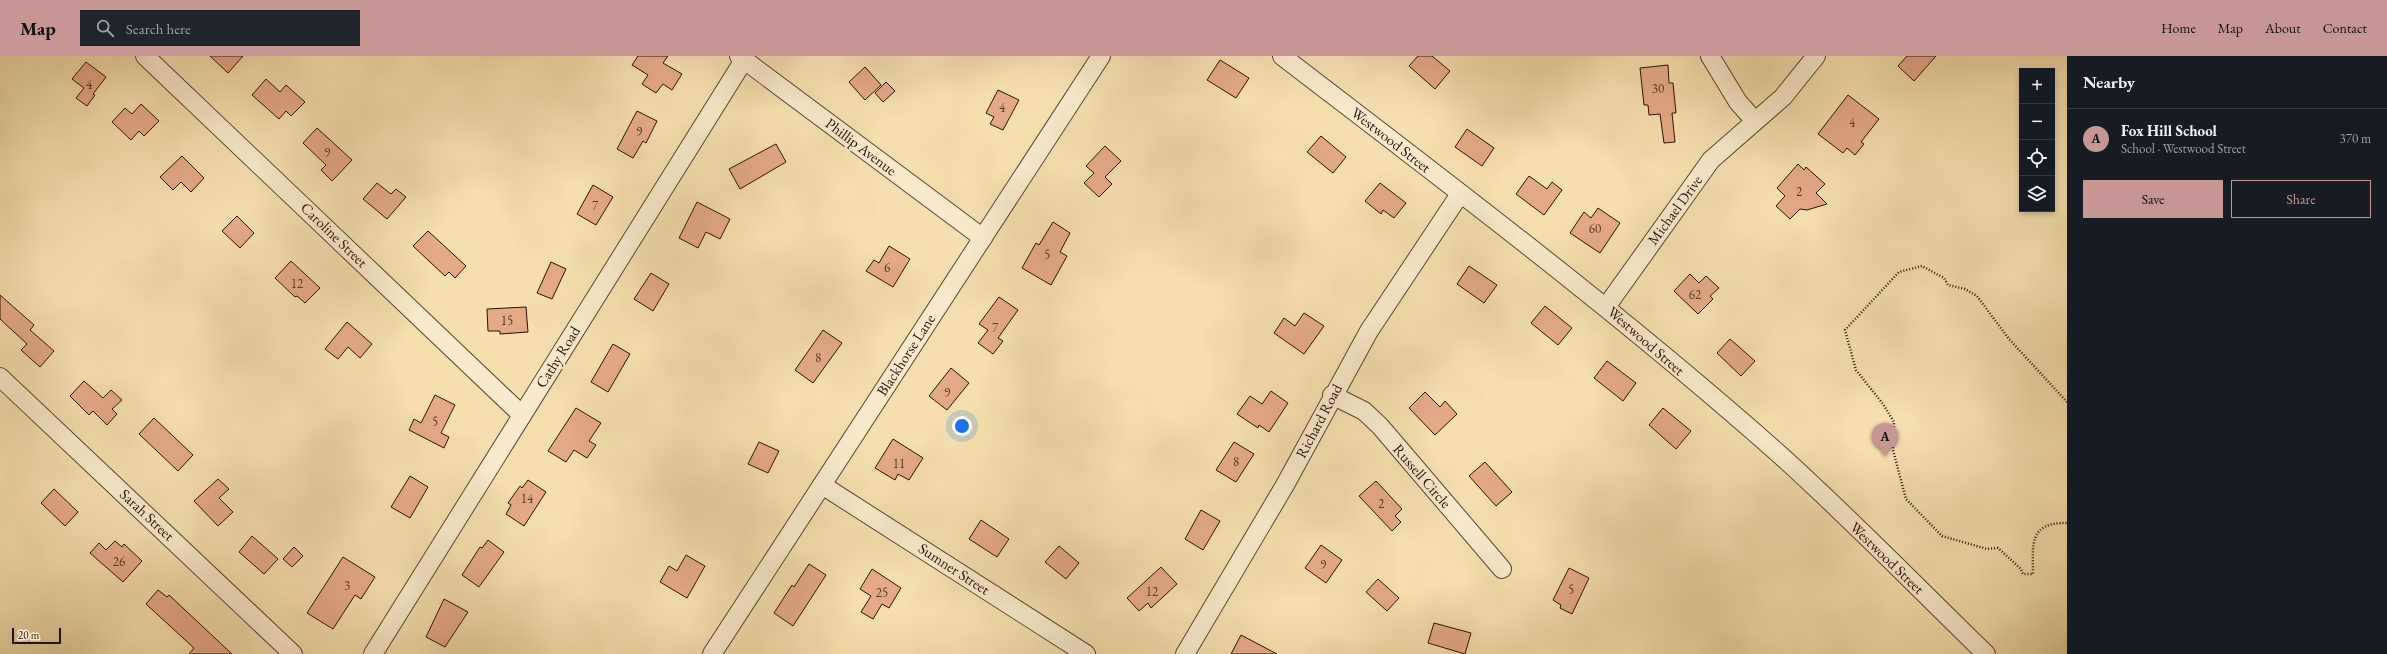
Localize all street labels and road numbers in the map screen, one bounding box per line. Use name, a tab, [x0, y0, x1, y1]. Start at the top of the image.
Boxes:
street label: Westwood Street	[1348, 103, 1435, 177]
street label: Phillip Avenue	[822, 114, 901, 180]
street label: Michael Drive	[1643, 171, 1706, 248]
street label: Caroline Street	[297, 198, 372, 271]
street label: Westwood Street	[1604, 302, 1689, 379]
street label: Blackhorse Lane	[872, 310, 939, 399]
street label: Cathy Road	[531, 322, 584, 391]
street label: Richard Road	[1291, 380, 1346, 461]
street label: Russell Circle	[1389, 440, 1456, 512]
street label: Sarah Street	[116, 485, 179, 545]
street label: Westwood Street	[1846, 517, 1929, 598]
street label: Sumner Street	[915, 538, 994, 599]

